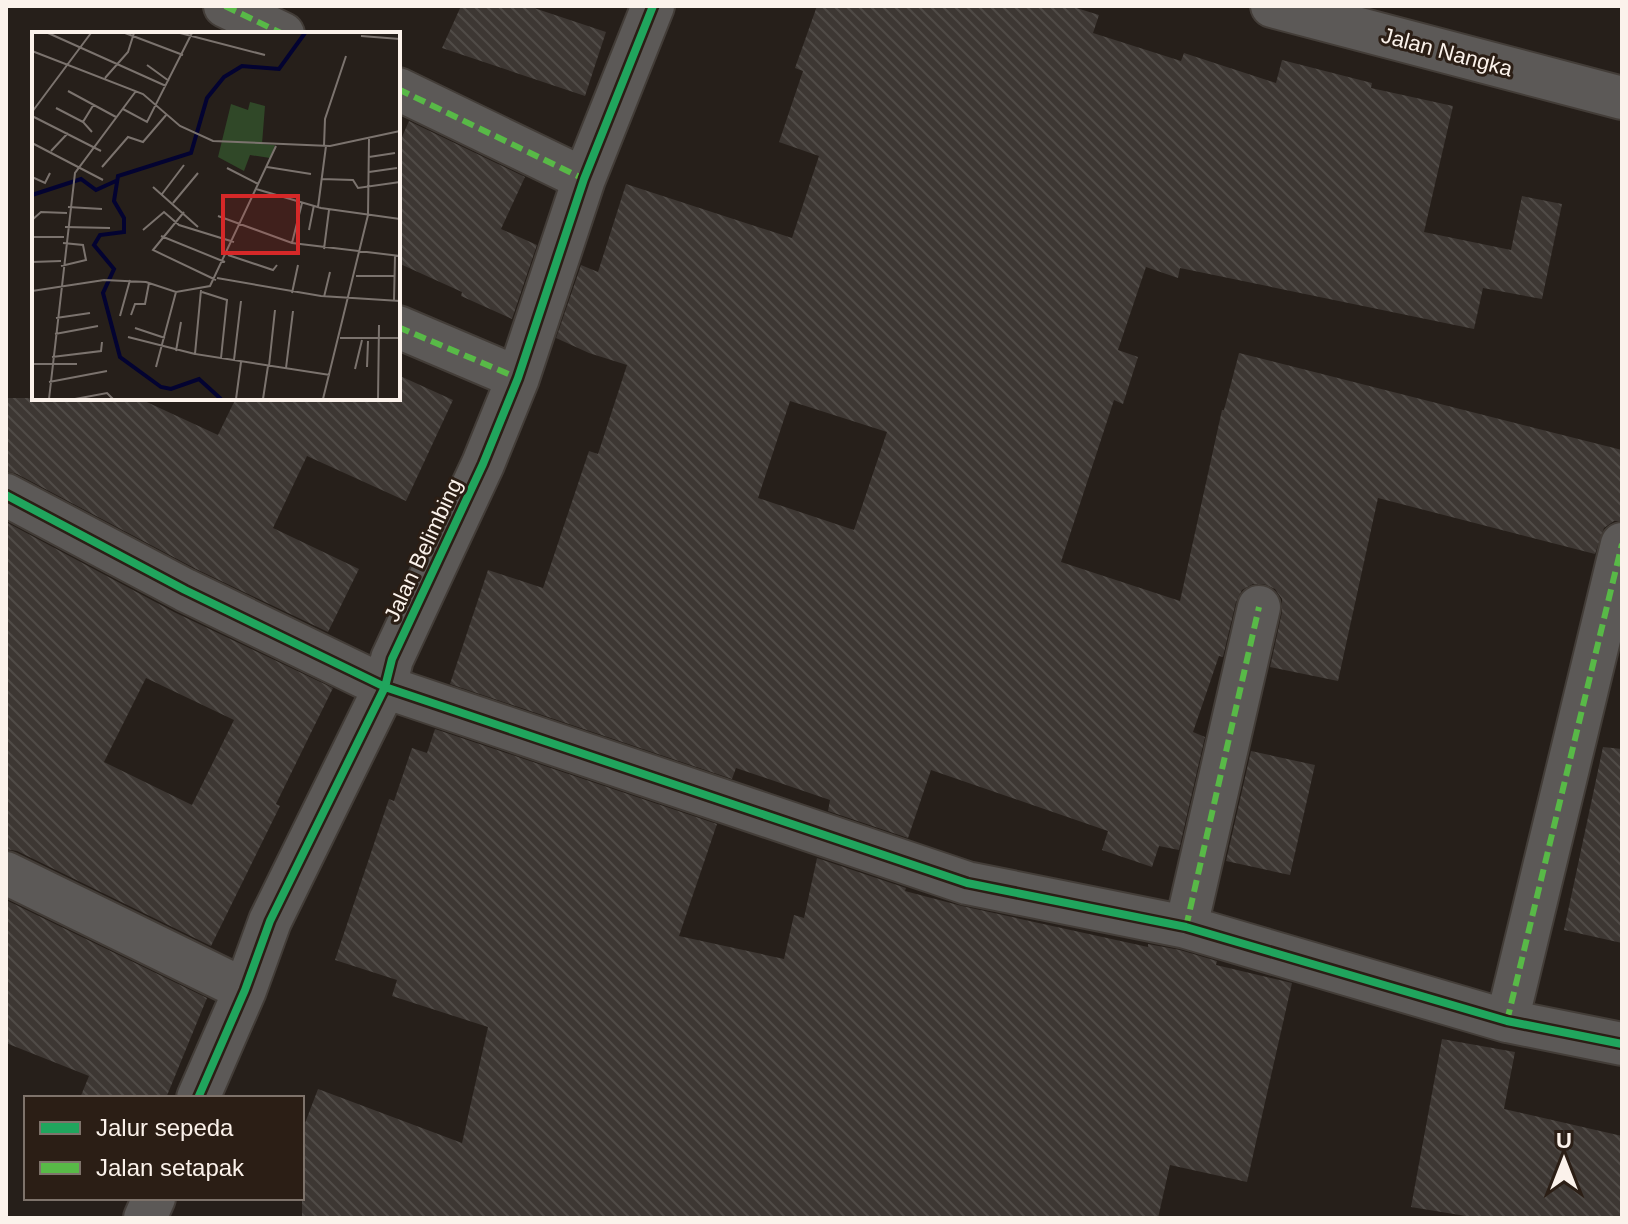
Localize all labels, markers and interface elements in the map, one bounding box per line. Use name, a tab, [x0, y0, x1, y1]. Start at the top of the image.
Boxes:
street label: Jalan Nangka	[1379, 23, 1516, 82]
inset map	[32, 32, 400, 400]
street label: Jalan Belimbing	[379, 474, 467, 626]
legend	[24, 1096, 304, 1200]
text: Jalur sepeda	[96, 1114, 234, 1141]
north arrow	[1524, 1120, 1604, 1200]
text: U	[1556, 1128, 1572, 1153]
text: Jalan setapak	[96, 1154, 245, 1181]

